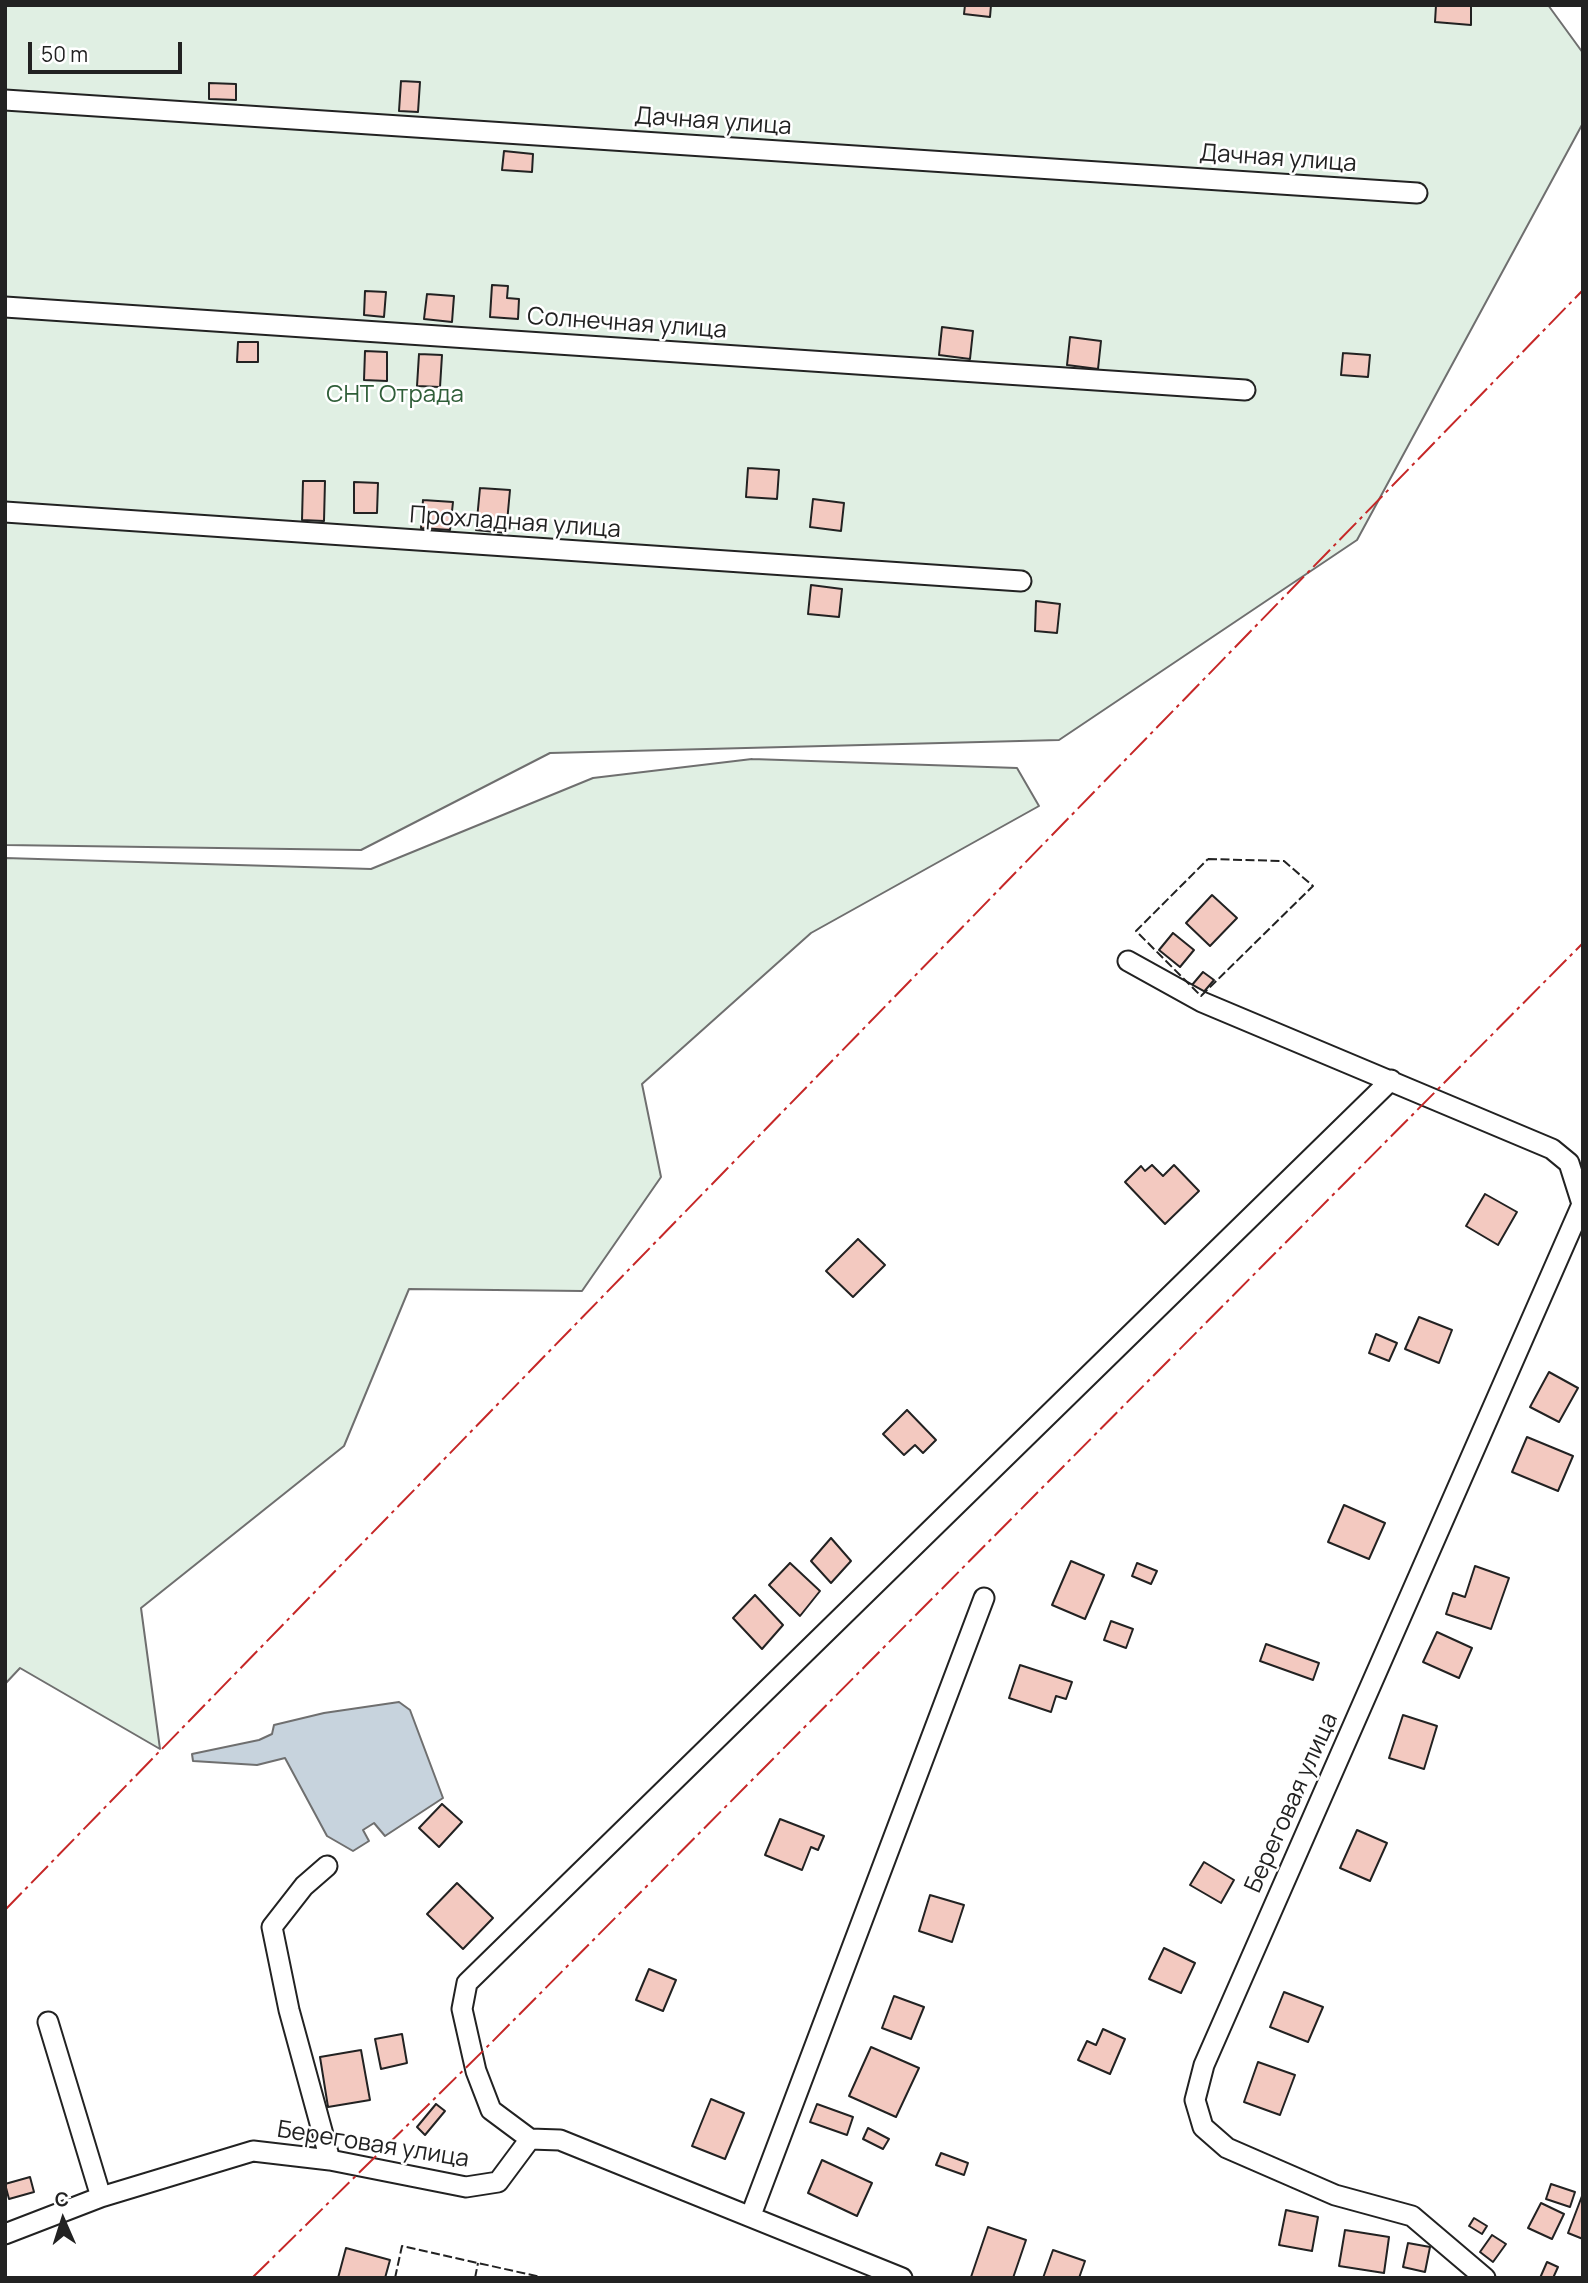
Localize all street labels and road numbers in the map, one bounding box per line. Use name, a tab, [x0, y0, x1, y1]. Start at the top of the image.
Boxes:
street label: Дачная улица	[633, 102, 793, 142]
street label: Дачная улица	[1198, 139, 1358, 179]
street label: Солнечная улица	[526, 303, 728, 345]
street label: Прохладная улица	[408, 501, 622, 545]
street label: Береговая улица	[1239, 1709, 1345, 1897]
street label: Береговая улица	[275, 2116, 471, 2174]

